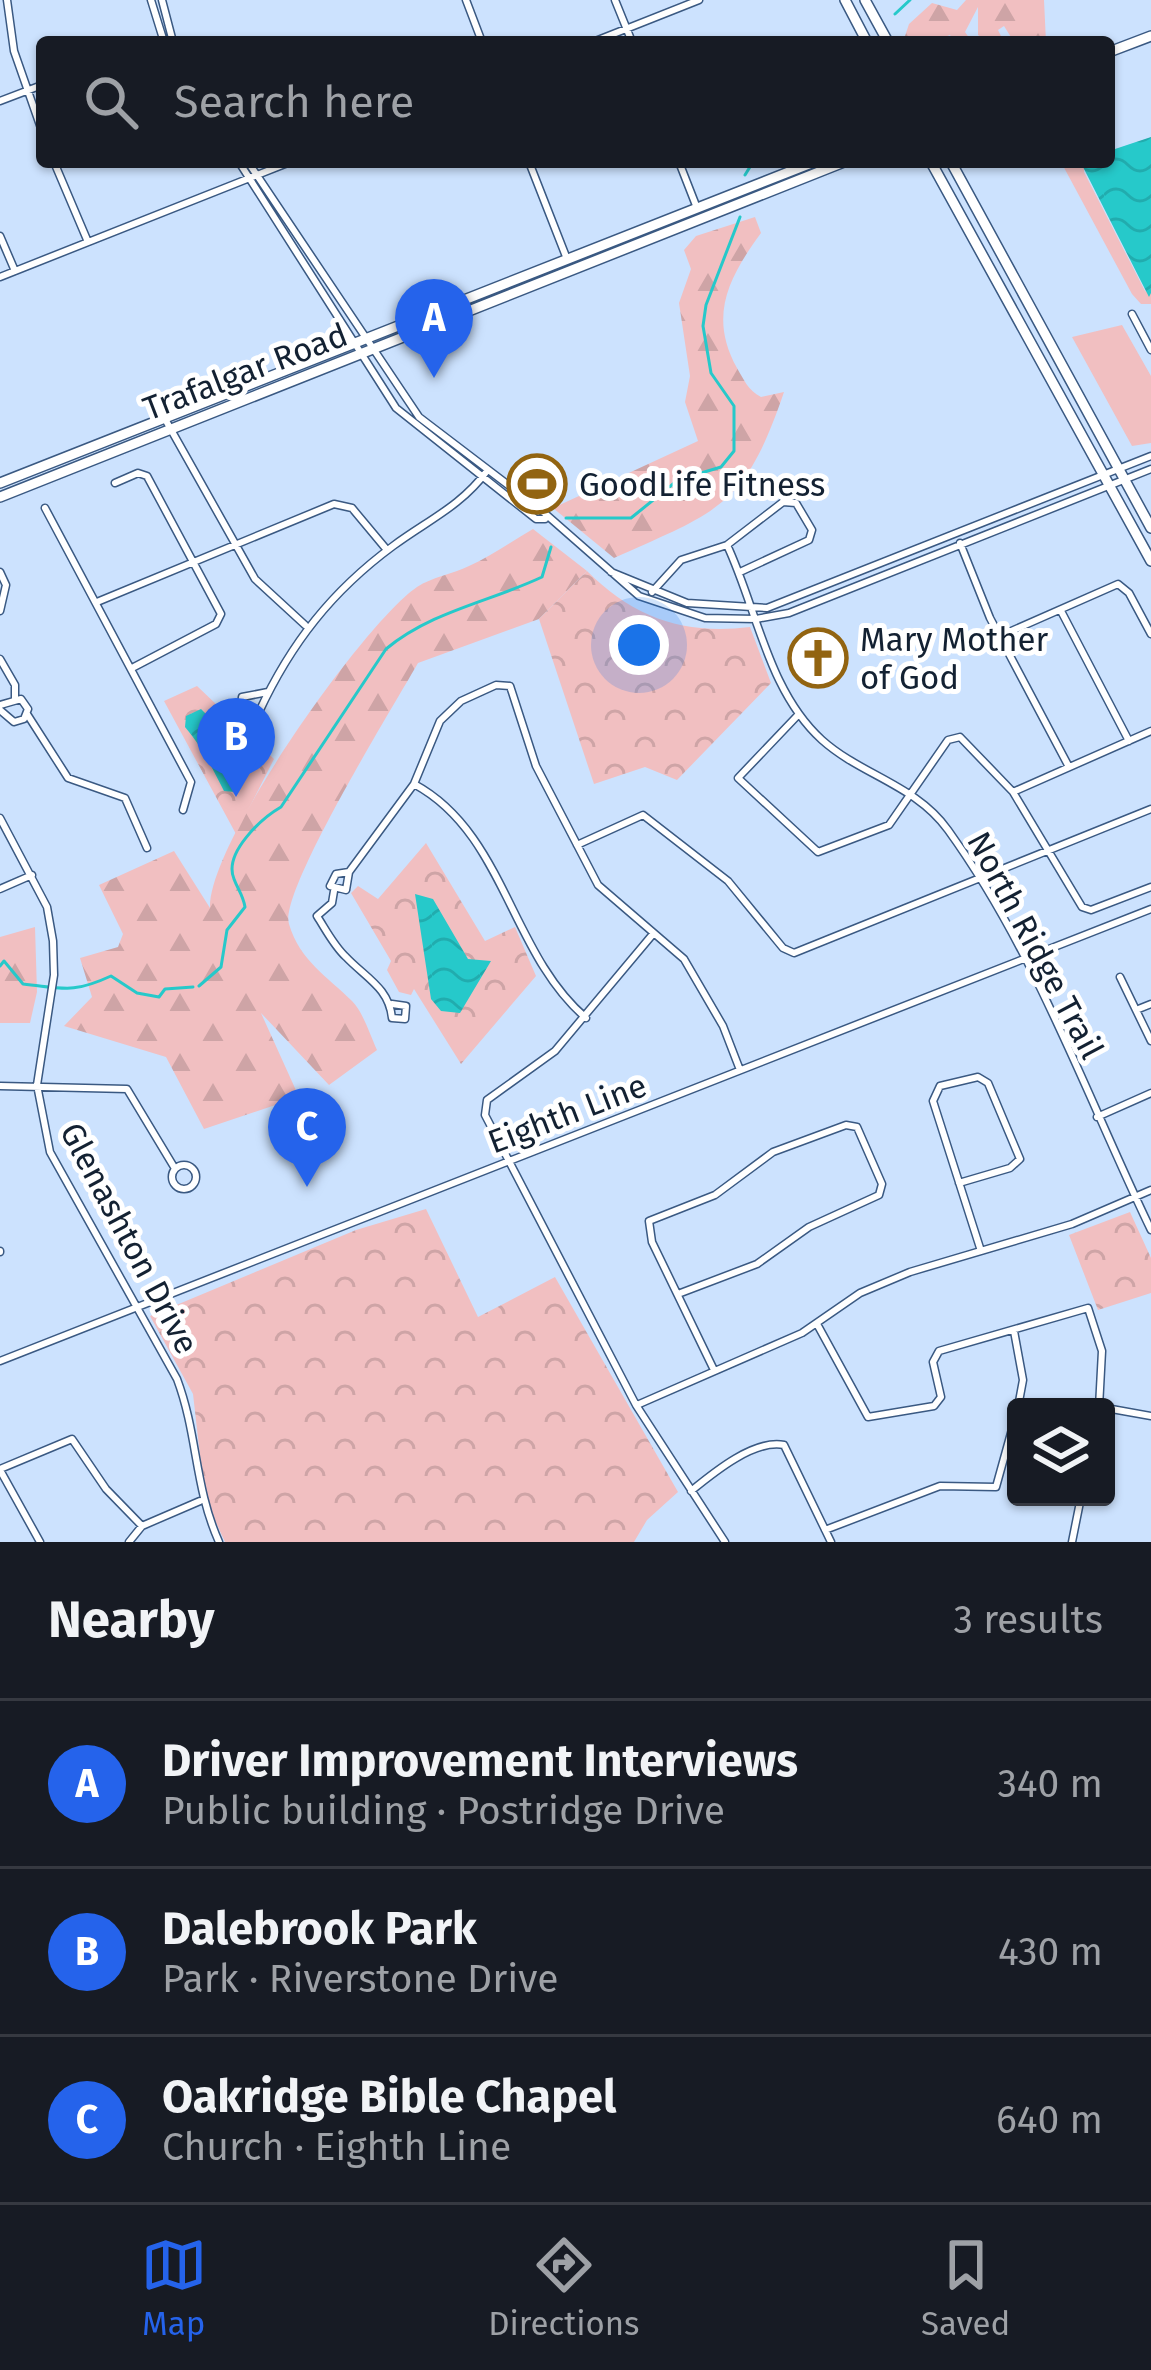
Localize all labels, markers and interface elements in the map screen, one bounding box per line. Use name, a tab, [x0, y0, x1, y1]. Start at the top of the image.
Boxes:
search box	[36, 36, 1115, 168]
icon: search	[78, 69, 144, 135]
text: Search here	[174, 75, 414, 129]
pin: A	[395, 279, 473, 378]
street label: Trafalgar Road	[138, 315, 353, 429]
sports icon: GoodLife Fitness	[506, 453, 568, 515]
place label: GoodLife Fitness	[579, 465, 825, 505]
your location	[609, 615, 669, 675]
place label: Mary Mother of God	[860, 620, 1049, 698]
church icon: Mary Mother of God	[787, 627, 849, 689]
pin: B	[197, 698, 275, 797]
street label: North Ridge Trail	[958, 825, 1112, 1066]
street label: Eighth Line	[482, 1065, 652, 1162]
pin: C	[268, 1088, 346, 1187]
street label: Glenashton Drive	[51, 1116, 207, 1361]
map controls	[1007, 1398, 1115, 1506]
button: layers	[1007, 1398, 1115, 1506]
text: Nearby	[48, 1589, 214, 1651]
text: 3 results	[953, 1597, 1103, 1643]
text: Driver Improvement Interviews	[162, 1734, 798, 1788]
text: A	[75, 1761, 99, 1807]
text: 340 m	[997, 1761, 1103, 1807]
text: Public building · Postridge Drive	[162, 1788, 725, 1834]
text: Dalebrook Park	[162, 1902, 477, 1956]
text: B	[75, 1929, 99, 1975]
text: 430 m	[998, 1929, 1103, 1975]
text: Park · Riverstone Drive	[162, 1956, 559, 2002]
text: Oakridge Bible Chapel	[162, 2070, 616, 2124]
text: C	[76, 2097, 98, 2143]
text: 640 m	[996, 2097, 1103, 2143]
text: Church · Eighth Line	[162, 2124, 511, 2170]
tab: Map	[141, 2232, 207, 2344]
tab: Directions	[488, 2232, 640, 2344]
tab: Saved	[921, 2232, 1010, 2344]

